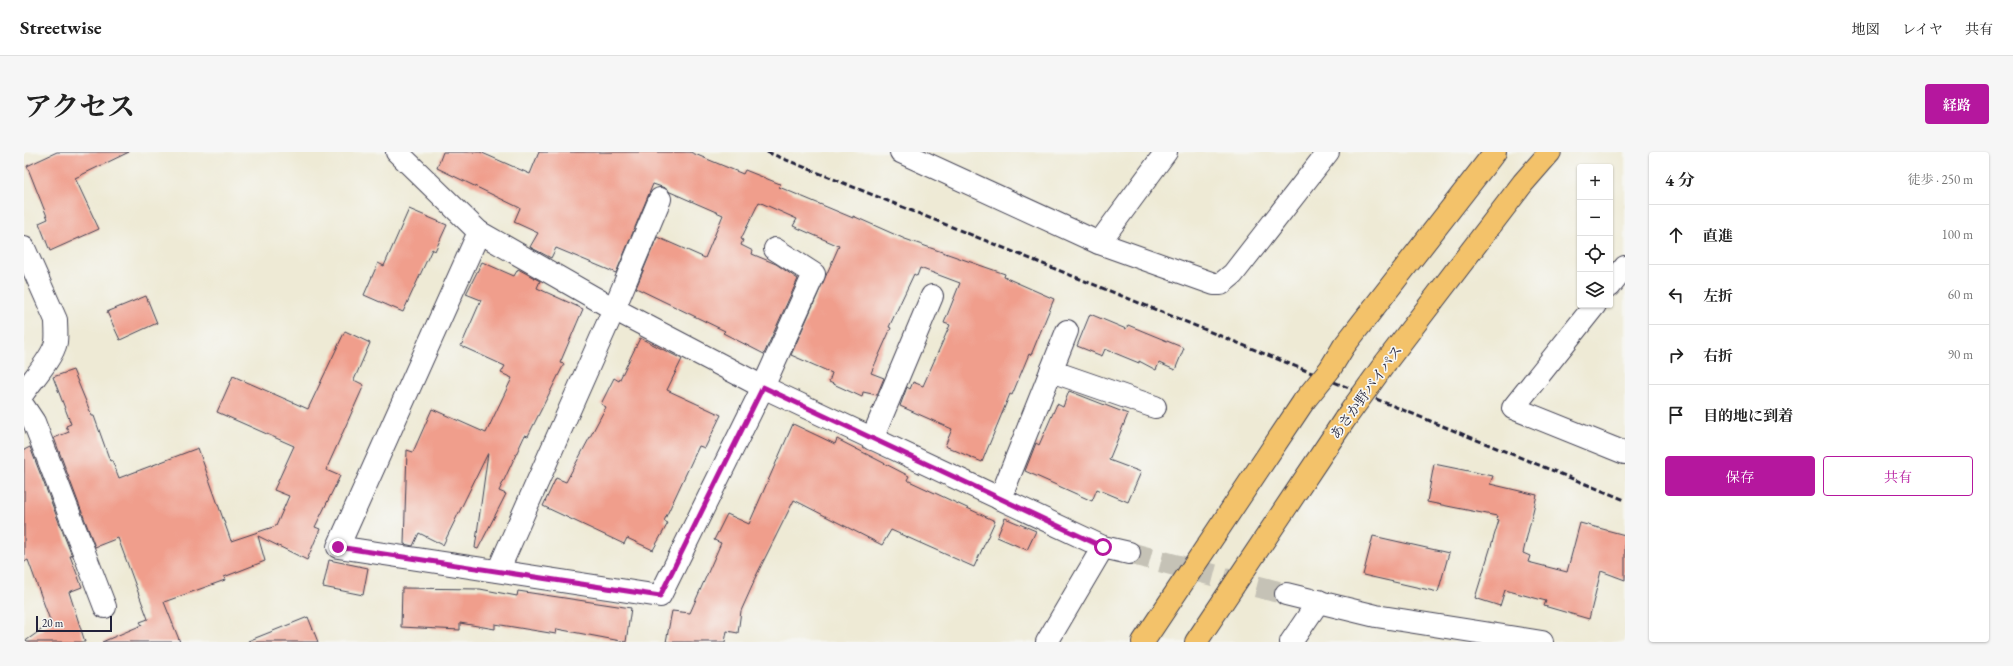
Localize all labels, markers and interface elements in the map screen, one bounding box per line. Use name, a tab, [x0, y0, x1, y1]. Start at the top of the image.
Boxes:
text: Streetwise	[20, 15, 102, 40]
text: 地図	[1852, 20, 1880, 38]
text: レイヤ	[1902, 20, 1943, 38]
text: 共有	[1965, 20, 1993, 38]
button: 経路	[1925, 84, 1989, 124]
text: アクセス	[24, 88, 135, 124]
map controls	[1577, 164, 1613, 308]
button: +	[1577, 164, 1613, 200]
text: 4 分	[1665, 169, 1695, 191]
text: 徒歩 · 250 m	[1908, 171, 1973, 188]
button: −	[1577, 200, 1613, 236]
icon: ahead	[1665, 224, 1687, 246]
text: 直進	[1703, 226, 1733, 245]
text: 100 m	[1942, 226, 1973, 243]
button: locate	[1577, 236, 1613, 272]
button: layers	[1577, 272, 1613, 308]
icon: left	[1665, 284, 1687, 306]
text: 左折	[1703, 286, 1733, 305]
text: 60 m	[1948, 286, 1973, 303]
street label: あさか野バイパス	[1326, 342, 1406, 442]
icon: right	[1665, 344, 1687, 366]
text: 右折	[1703, 346, 1733, 365]
text: 90 m	[1948, 346, 1973, 363]
icon: arrive	[1665, 404, 1687, 426]
text: 目的地に到着	[1703, 406, 1793, 425]
button: 保存	[1665, 456, 1815, 496]
button: 共有	[1823, 456, 1973, 496]
route end	[329, 538, 347, 556]
route start	[1094, 538, 1112, 556]
scale bar	[36, 614, 112, 633]
text: 20 m	[42, 616, 63, 630]

